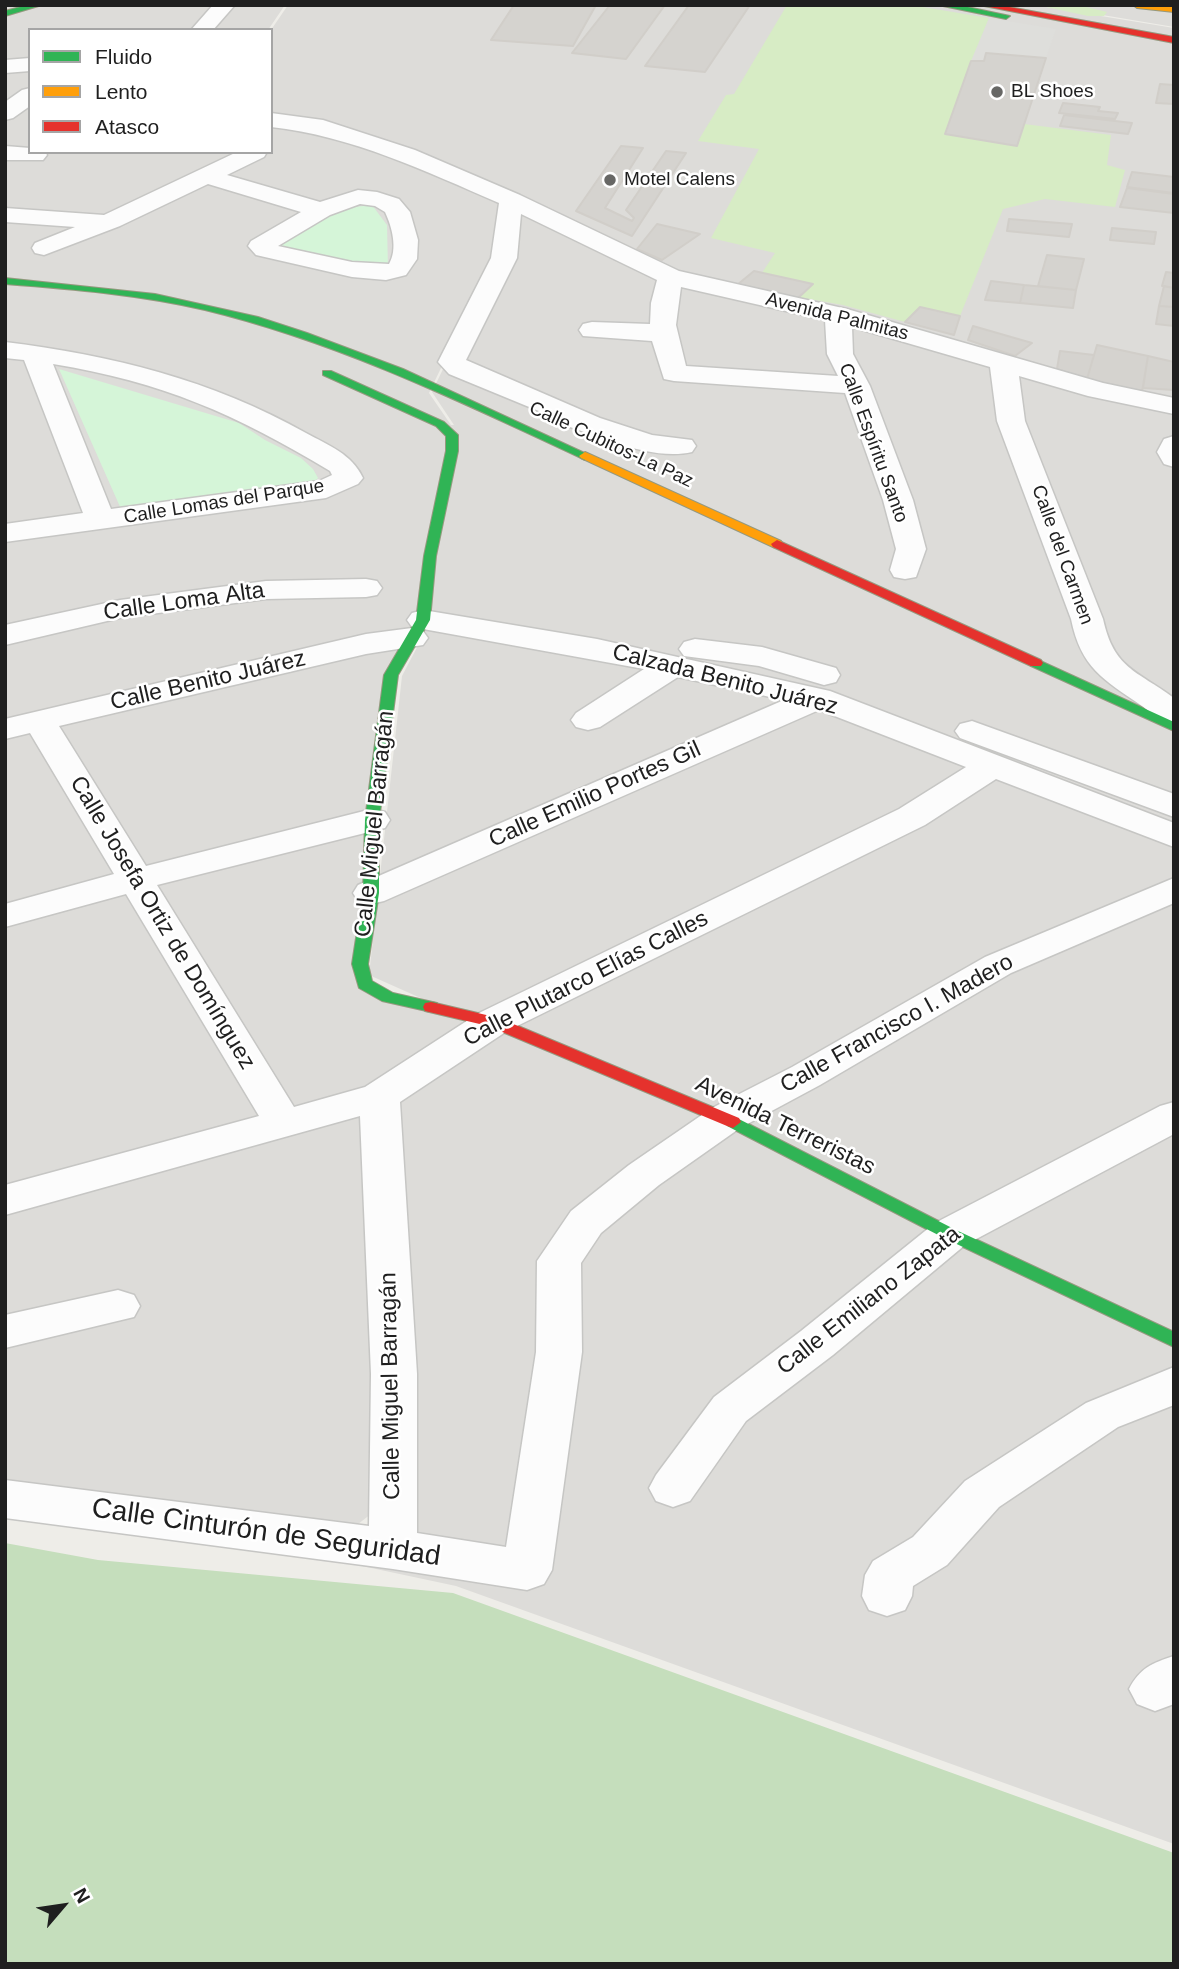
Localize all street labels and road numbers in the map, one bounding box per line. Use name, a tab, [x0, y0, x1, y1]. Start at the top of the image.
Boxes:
street label: Avenida Palmitas	[763, 288, 911, 346]
street label: Calle Espíritu Santo	[834, 360, 912, 526]
street label: Calle Cubitos-La Paz	[525, 397, 697, 493]
street label: Calle Lomas del Parque	[122, 475, 326, 529]
street label: Calle del Carmen	[1026, 482, 1098, 628]
street label: Calle Loma Alta	[102, 577, 266, 627]
street label: Calzada Benito Juárez	[609, 639, 841, 721]
street label: Calle Benito Juárez	[108, 645, 308, 717]
street label: Calle Miguel Barragán	[349, 709, 401, 939]
street label: Calle Emilio Portes Gil	[485, 736, 705, 854]
street label: Calle Josefa Ortiz de Domínguez	[63, 771, 261, 1075]
street label: Calle Plutarco Elías Calles	[459, 905, 713, 1053]
street label: Calle Francisco I. Madero	[776, 948, 1018, 1100]
street label: Avenida Terreristas	[691, 1071, 879, 1181]
street label: Calle Emiliano Zapata	[772, 1221, 966, 1381]
street label: Calle Miguel Barragán	[375, 1272, 407, 1500]
street label: Calle Cinturón de Seguridad	[89, 1492, 443, 1574]

